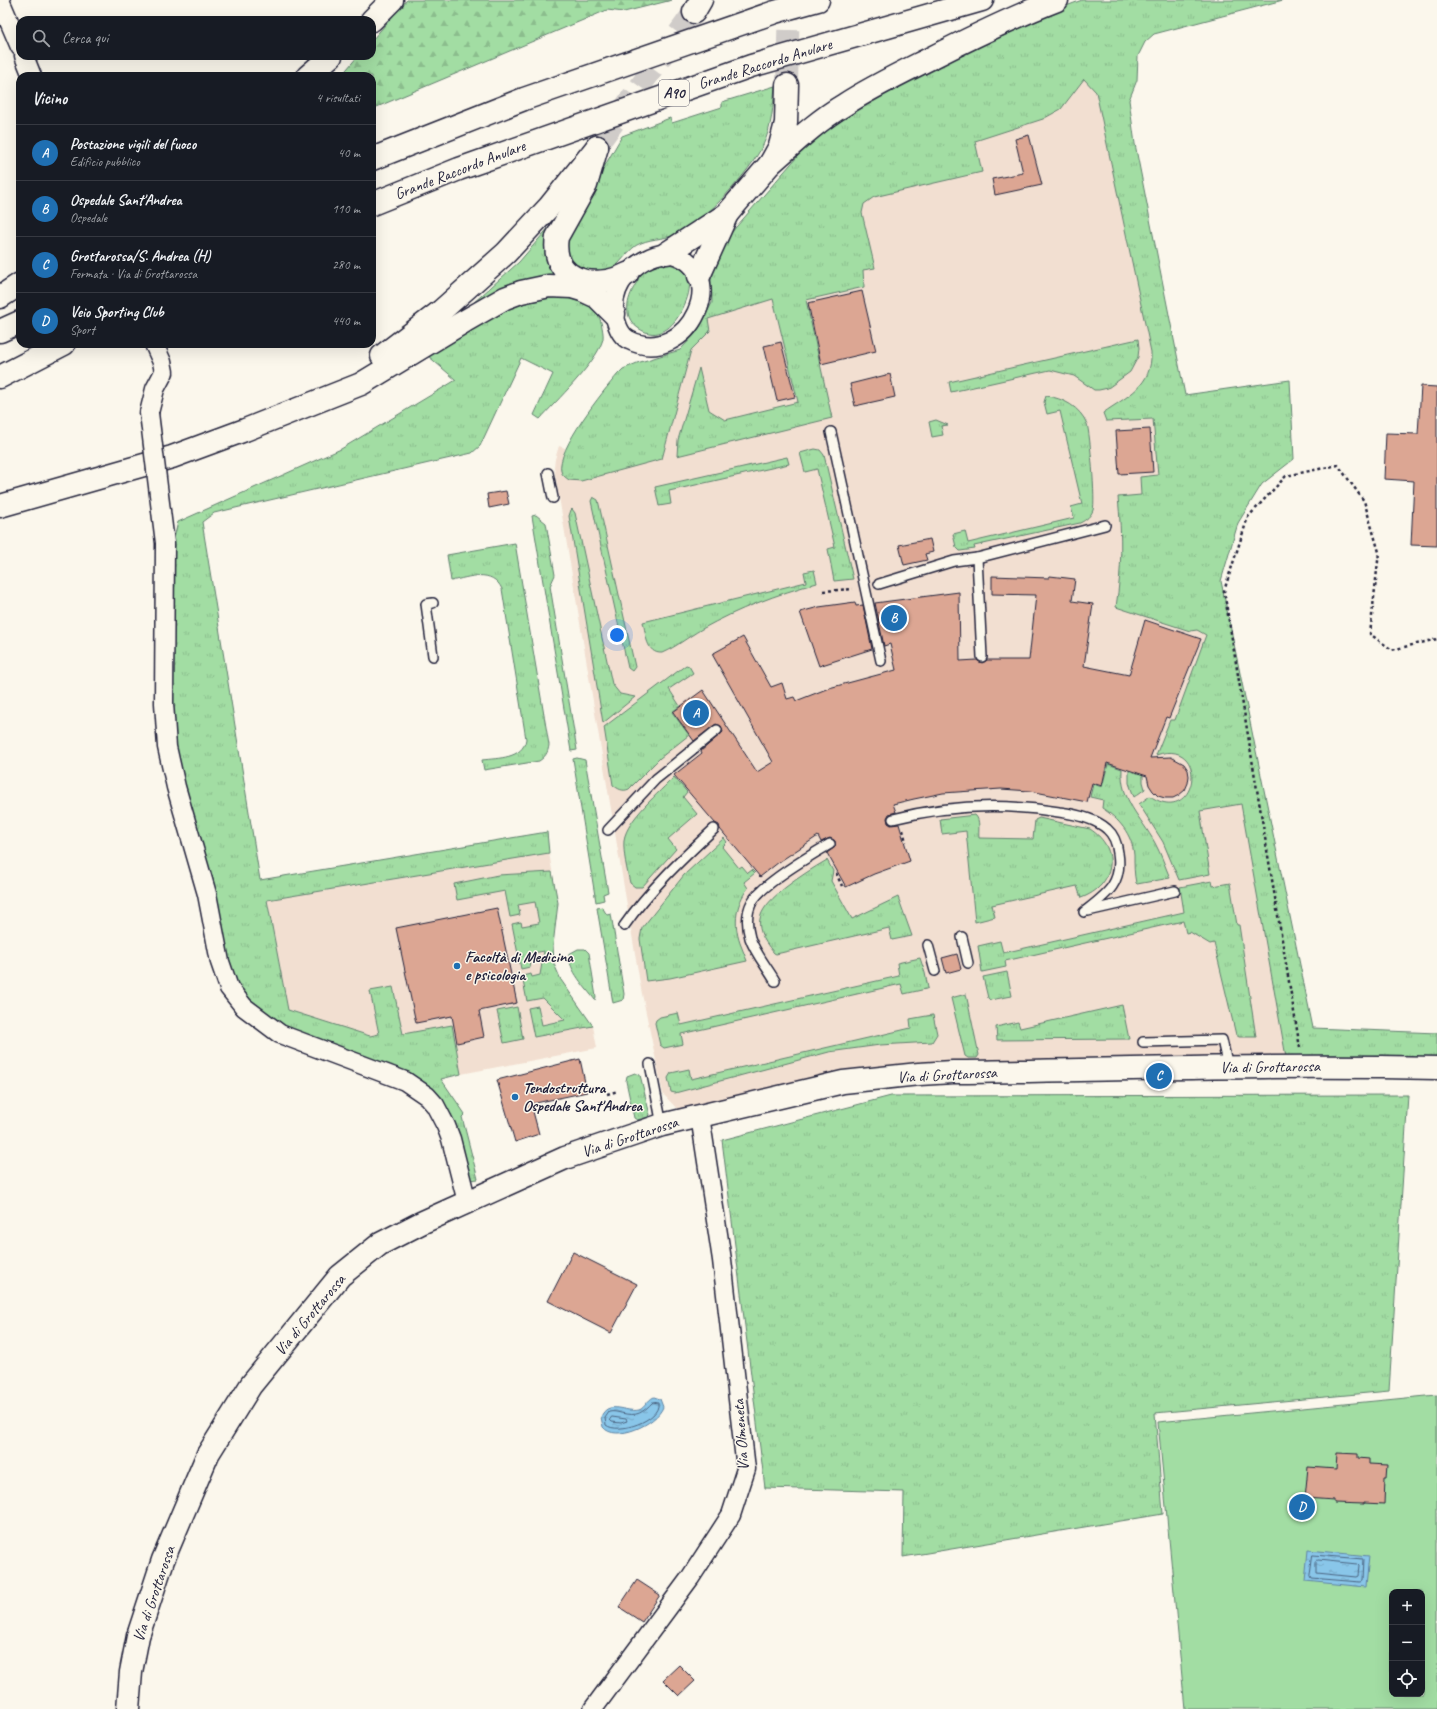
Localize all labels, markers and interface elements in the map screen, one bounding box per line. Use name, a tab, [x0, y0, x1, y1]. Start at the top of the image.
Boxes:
search box	[16, 16, 376, 60]
icon: search	[30, 27, 52, 49]
text: Cerca qui	[62, 29, 108, 48]
street label: Grande Raccordo Anulare	[696, 34, 836, 94]
road number: A90	[659, 80, 689, 106]
text: Vicino	[32, 88, 67, 109]
text: 4 risultati	[316, 90, 360, 106]
text: Postazione vigili del fuoco	[70, 135, 196, 154]
street label: Grande Raccordo Anulare	[392, 135, 530, 204]
text: A	[42, 145, 48, 161]
text: 40 m	[338, 145, 360, 161]
text: Edificio pubblico	[70, 154, 140, 170]
text: Ospedale Sant'Andrea	[70, 191, 182, 210]
text: B	[42, 201, 48, 217]
text: 110 m	[332, 201, 360, 217]
text: Ospedale	[70, 210, 107, 226]
text: Grottarossa/S. Andrea (H)	[70, 247, 210, 266]
text: C	[42, 257, 48, 273]
text: 280 m	[332, 257, 360, 273]
text: Fermata · Via di Grottarossa	[70, 266, 197, 282]
text: Veio Sporting Club	[70, 303, 164, 322]
text: D	[41, 313, 49, 329]
text: 440 m	[332, 313, 360, 329]
text: Sport	[70, 322, 95, 338]
pin: B	[881, 603, 907, 633]
your location	[607, 625, 627, 645]
pin: A	[683, 698, 709, 728]
place label: Facoltà di Medicina e psicologia	[465, 947, 574, 985]
marker: Facoltà di Medicina e psicologia	[452, 961, 462, 971]
street label: Via di Grottarossa	[1220, 1056, 1321, 1078]
pin: C	[1146, 1061, 1172, 1091]
street label: Via di Grottarossa	[897, 1062, 998, 1088]
place label: Tendostruttura Ospedale Sant'Andrea	[523, 1078, 644, 1116]
marker: Tendostruttura Ospedale Sant'Andrea	[510, 1092, 520, 1102]
street label: Via di Grottarossa	[579, 1112, 682, 1162]
street label: Via di Grottarossa	[270, 1270, 350, 1360]
street label: Via Olmeneta	[728, 1397, 753, 1471]
pin: D	[1289, 1492, 1315, 1522]
street label: Via di Grottarossa	[128, 1543, 180, 1644]
map controls	[1389, 1589, 1425, 1697]
button: +	[1389, 1589, 1425, 1625]
button: −	[1389, 1625, 1425, 1661]
button: locate	[1389, 1661, 1425, 1697]

